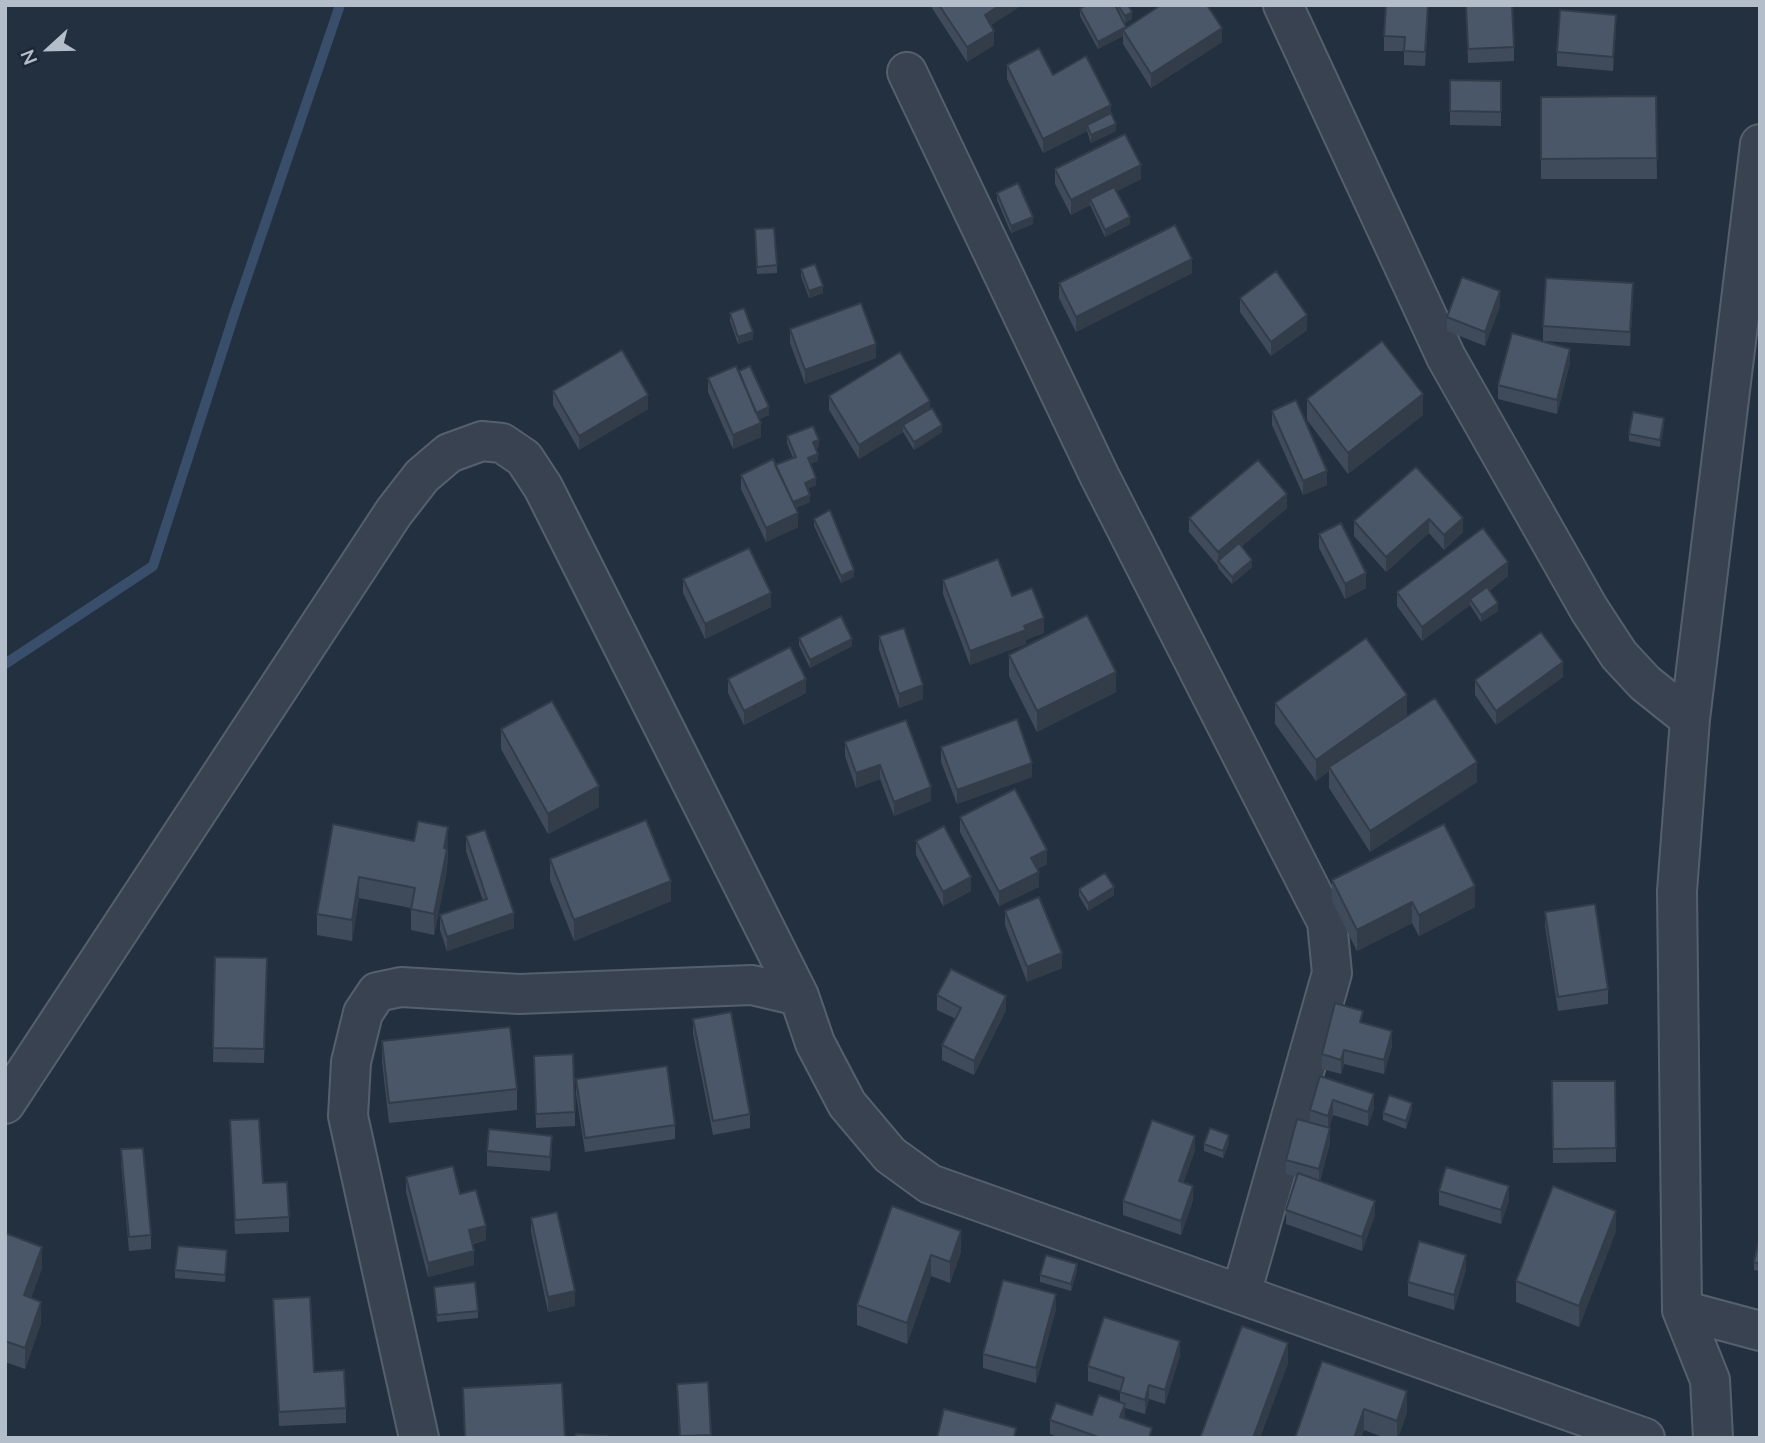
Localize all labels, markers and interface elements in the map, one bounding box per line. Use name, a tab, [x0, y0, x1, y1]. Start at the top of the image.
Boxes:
north arrow	[14, 14, 84, 84]
text: N	[15, 45, 44, 68]

